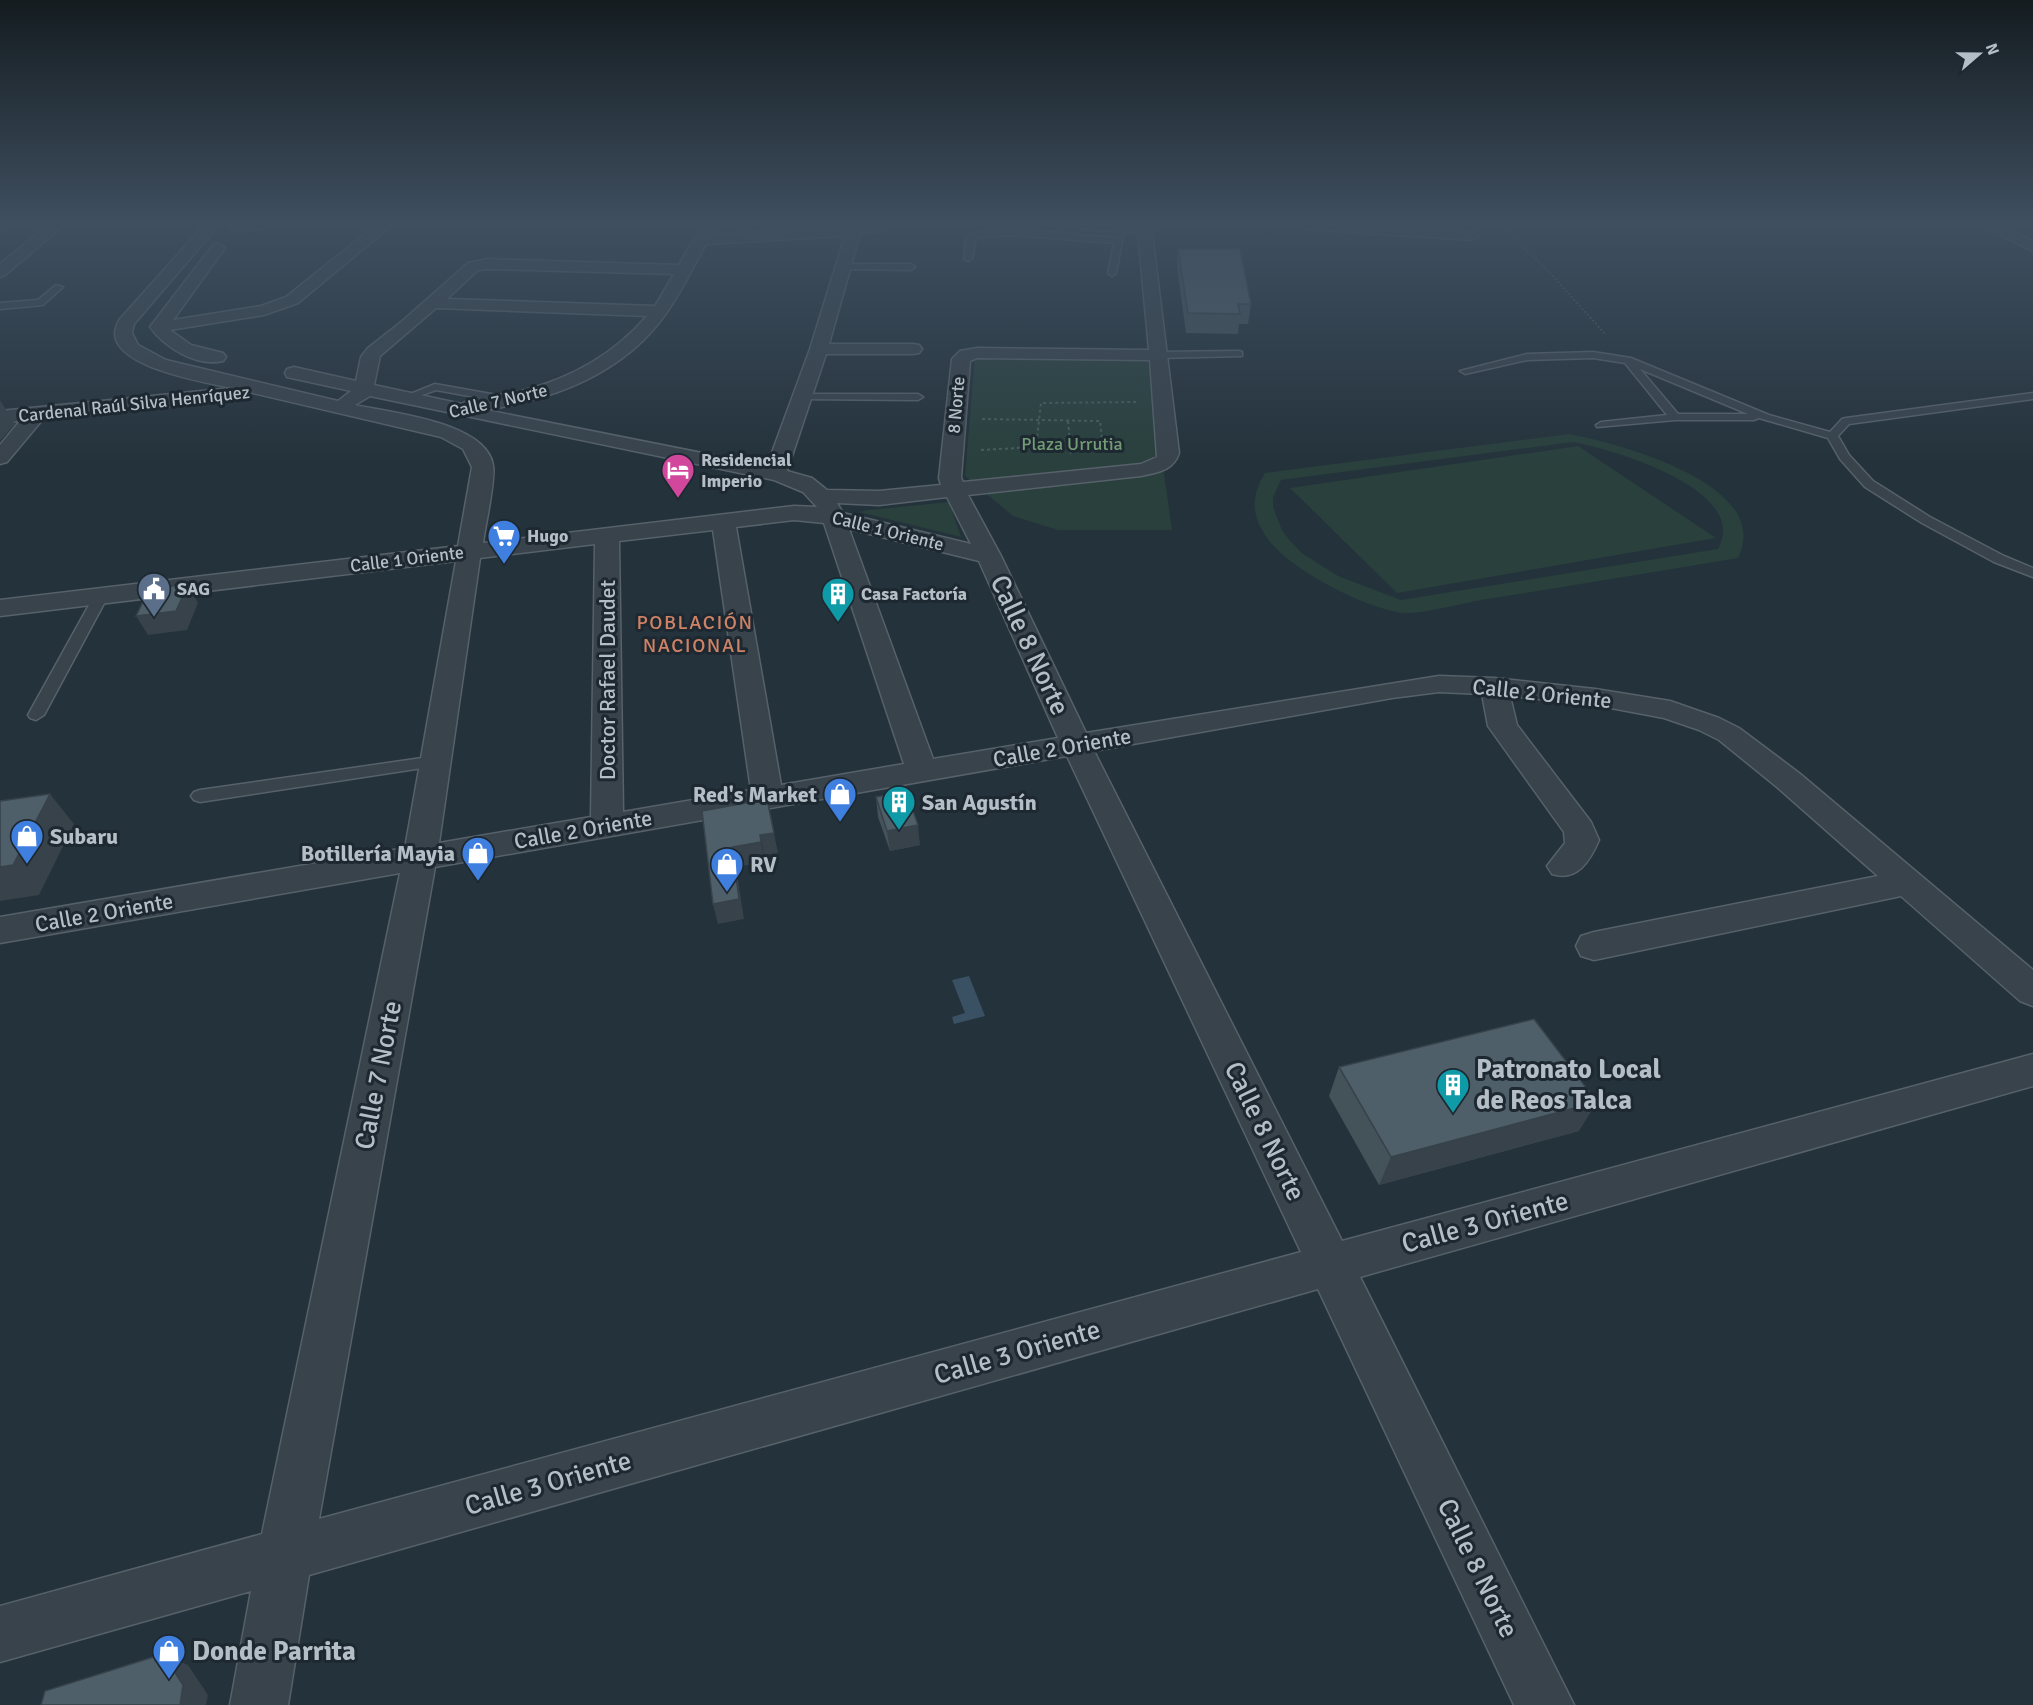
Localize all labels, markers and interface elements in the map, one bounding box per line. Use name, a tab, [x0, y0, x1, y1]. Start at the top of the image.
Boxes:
north arrow	[1949, 24, 2009, 84]
text: N	[1981, 41, 2003, 58]
street label: 8 Norte	[943, 375, 969, 435]
street label: Calle 7 Norte	[447, 379, 549, 423]
street label: Cardenal Raúl Silva Henríquez	[17, 381, 251, 427]
park label: Plaza Urrutia	[1021, 433, 1123, 455]
place label: Residencial Imperio	[701, 449, 792, 492]
hotel icon: Residencial Imperio	[660, 452, 696, 499]
street label: Calle 1 Oriente	[830, 506, 946, 556]
supermarket icon: Hugo	[486, 518, 522, 565]
place label: Hugo	[527, 525, 568, 547]
street label: Calle 1 Oriente	[349, 541, 465, 577]
street label: Calle 8 Norte	[983, 570, 1076, 720]
public building icon: SAG	[136, 571, 172, 618]
building icon: Casa Factoría	[820, 576, 856, 623]
place label: SAG	[177, 578, 210, 600]
street label: Doctor Rafael Daudet	[594, 579, 621, 780]
place label: Casa Factoría	[861, 583, 967, 605]
district label: POBLACIÓN NACIONAL	[636, 610, 754, 658]
street label: Calle 2 Oriente	[1471, 673, 1613, 714]
street label: Calle 2 Oriente	[991, 722, 1133, 773]
shop icon: Red's Market	[822, 776, 858, 823]
place label: Red's Market	[693, 781, 817, 808]
building icon: San Agustín	[881, 784, 917, 831]
place label: San Agustín	[922, 789, 1037, 816]
street label: Calle 2 Oriente	[512, 804, 654, 855]
shop icon: Subaru	[9, 818, 45, 865]
place label: Subaru	[50, 823, 118, 850]
shop icon: Botillería Mayia	[460, 835, 496, 882]
place label: Botillería Mayia	[301, 840, 455, 867]
shop icon: RV	[709, 846, 745, 893]
place label: RV	[750, 851, 777, 878]
street label: Calle 2 Oriente	[33, 887, 175, 938]
street label: Calle 7 Norte	[348, 998, 409, 1152]
place label: Patronato Local de Reos Talca	[1476, 1053, 1661, 1117]
street label: Calle 8 Norte	[1217, 1056, 1312, 1206]
building icon: Patronato Local de Reos Talca	[1435, 1067, 1471, 1114]
street label: Calle 3 Oriente	[1398, 1184, 1572, 1261]
street label: Calle 3 Oriente	[930, 1313, 1104, 1392]
street label: Calle 3 Oriente	[461, 1444, 635, 1523]
street label: Calle 8 Norte	[1430, 1493, 1525, 1643]
shop icon: Donde Parrita	[151, 1633, 187, 1680]
place label: Donde Parrita	[192, 1635, 356, 1668]

